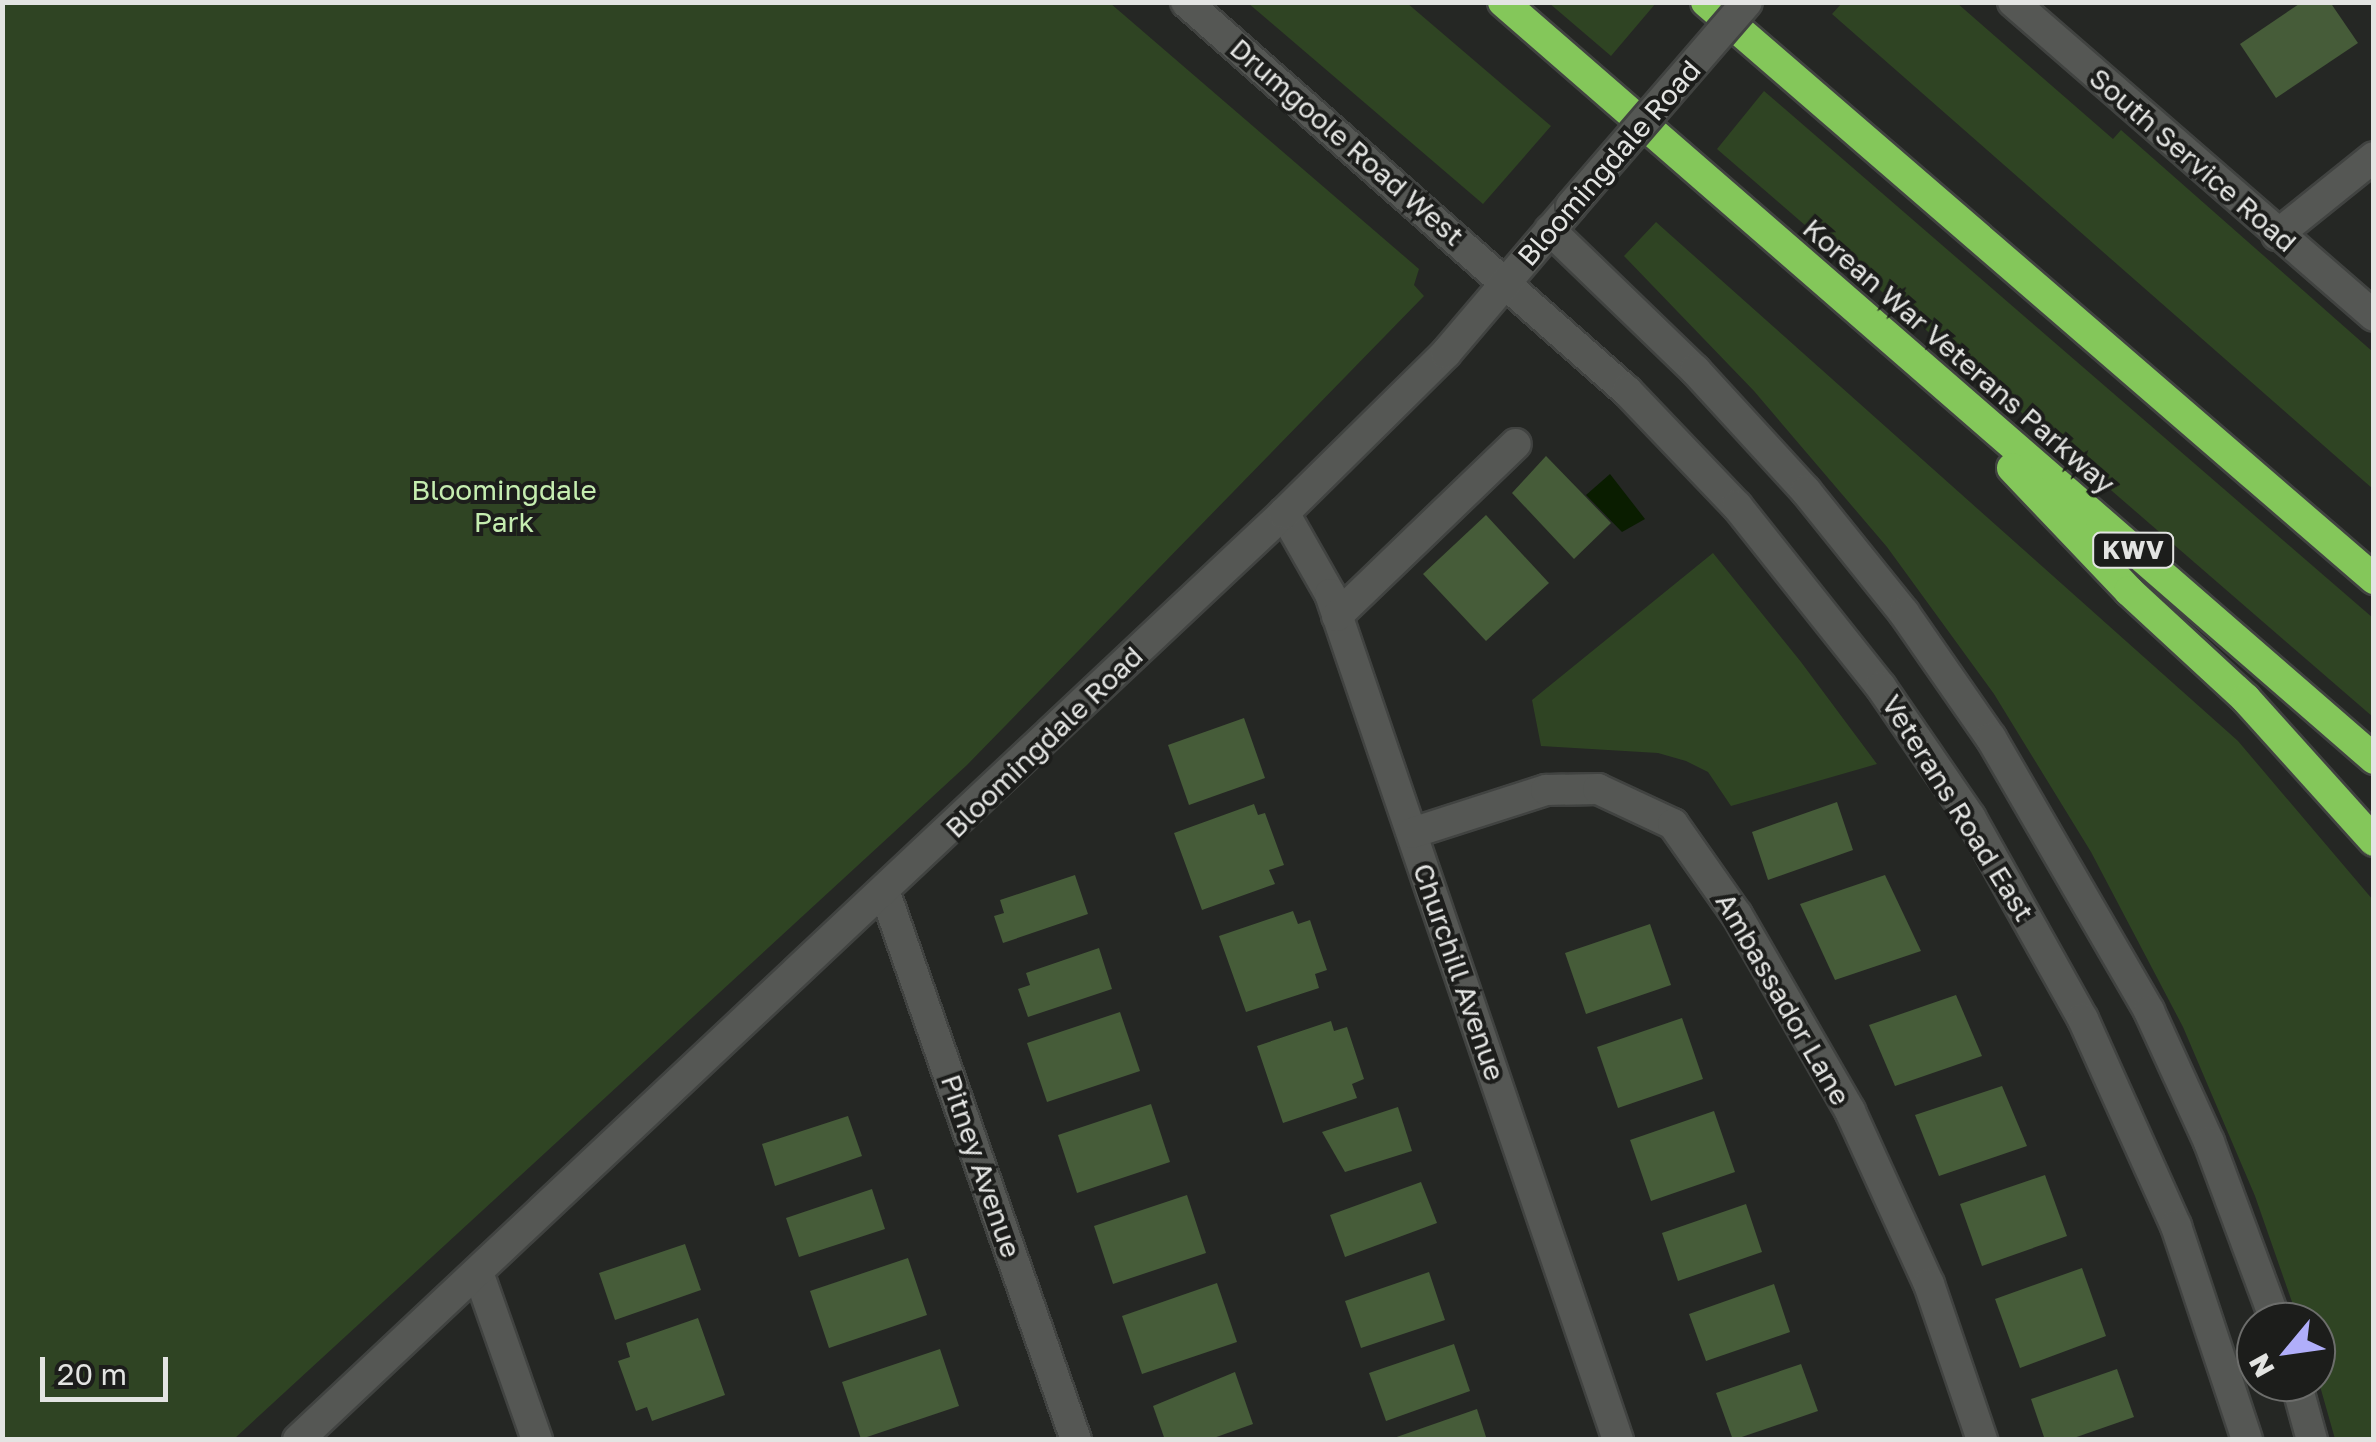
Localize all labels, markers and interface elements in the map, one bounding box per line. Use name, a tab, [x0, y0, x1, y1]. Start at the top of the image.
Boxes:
street label: Drumgoole Road West	[1223, 31, 1471, 253]
street label: Bloomingdale Road	[1511, 53, 1707, 273]
street label: South Service Road	[2083, 61, 2303, 259]
street label: Korean War Veterans Parkway	[1796, 211, 2122, 501]
park label: Bloomingdale Park	[411, 473, 597, 539]
road number: KWV	[2090, 530, 2176, 570]
street label: Bloomingdale Road	[938, 639, 1150, 845]
street label: Veterans Road East	[1875, 689, 2041, 927]
street label: Churchill Avenue	[1406, 859, 1512, 1085]
street label: Ambassador Lane	[1709, 887, 1857, 1111]
street label: Pitney Avenue	[934, 1070, 1028, 1262]
north arrow	[2236, 1302, 2336, 1402]
scale bar	[45, 1337, 172, 1399]
text: N	[2241, 1349, 2281, 1383]
text: 20 m	[57, 1356, 127, 1392]

